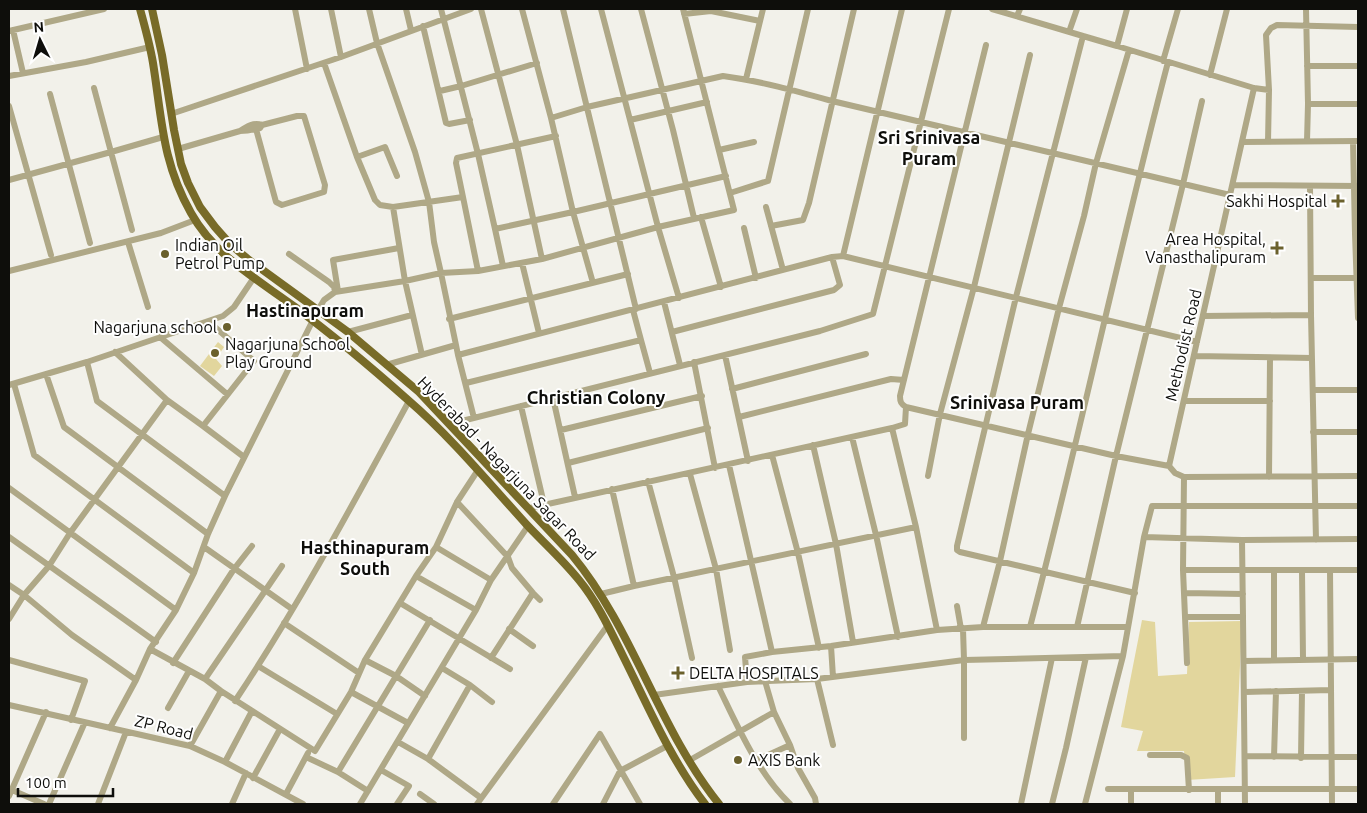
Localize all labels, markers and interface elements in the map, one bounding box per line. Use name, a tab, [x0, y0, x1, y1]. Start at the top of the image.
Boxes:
north arrow	[15, 15, 65, 65]
text: N	[33, 19, 45, 35]
district label: Sri Srinivasa Puram	[878, 127, 980, 168]
place label: Sakhi Hospital	[1226, 192, 1327, 210]
marker: Sakhi Hospital	[1331, 194, 1345, 208]
place label: Area Hospital, Vanasthalipuram	[1145, 230, 1266, 266]
place label: Indian Oil Petrol Pump	[175, 236, 265, 272]
marker: Area Hospital, Vanasthalipuram	[1270, 241, 1284, 255]
marker: Indian Oil Petrol Pump	[159, 248, 171, 260]
street label: Methodist Road	[1161, 287, 1205, 403]
district label: Hastinapuram	[246, 300, 364, 320]
place label: Nagarjuna school	[93, 318, 217, 336]
marker: Nagarjuna school	[221, 321, 233, 333]
place label: Nagarjuna School Play Ground	[225, 335, 350, 371]
marker: Nagarjuna School Play Ground	[209, 347, 221, 359]
street label: Hyderabad - Nagarjuna Sagar Road	[414, 373, 600, 563]
district label: Christian Colony	[527, 387, 666, 407]
district label: Srinivasa Puram	[950, 392, 1084, 412]
district label: Hasthinapuram South	[301, 537, 429, 578]
place label: DELTA HOSPITALS	[689, 664, 819, 682]
marker: DELTA HOSPITALS	[671, 666, 685, 680]
street label: ZP Road	[133, 711, 195, 743]
place label: AXIS Bank	[748, 751, 820, 769]
marker: AXIS Bank	[732, 754, 744, 766]
scale bar	[18, 766, 112, 798]
text: 100 m	[25, 774, 67, 791]

